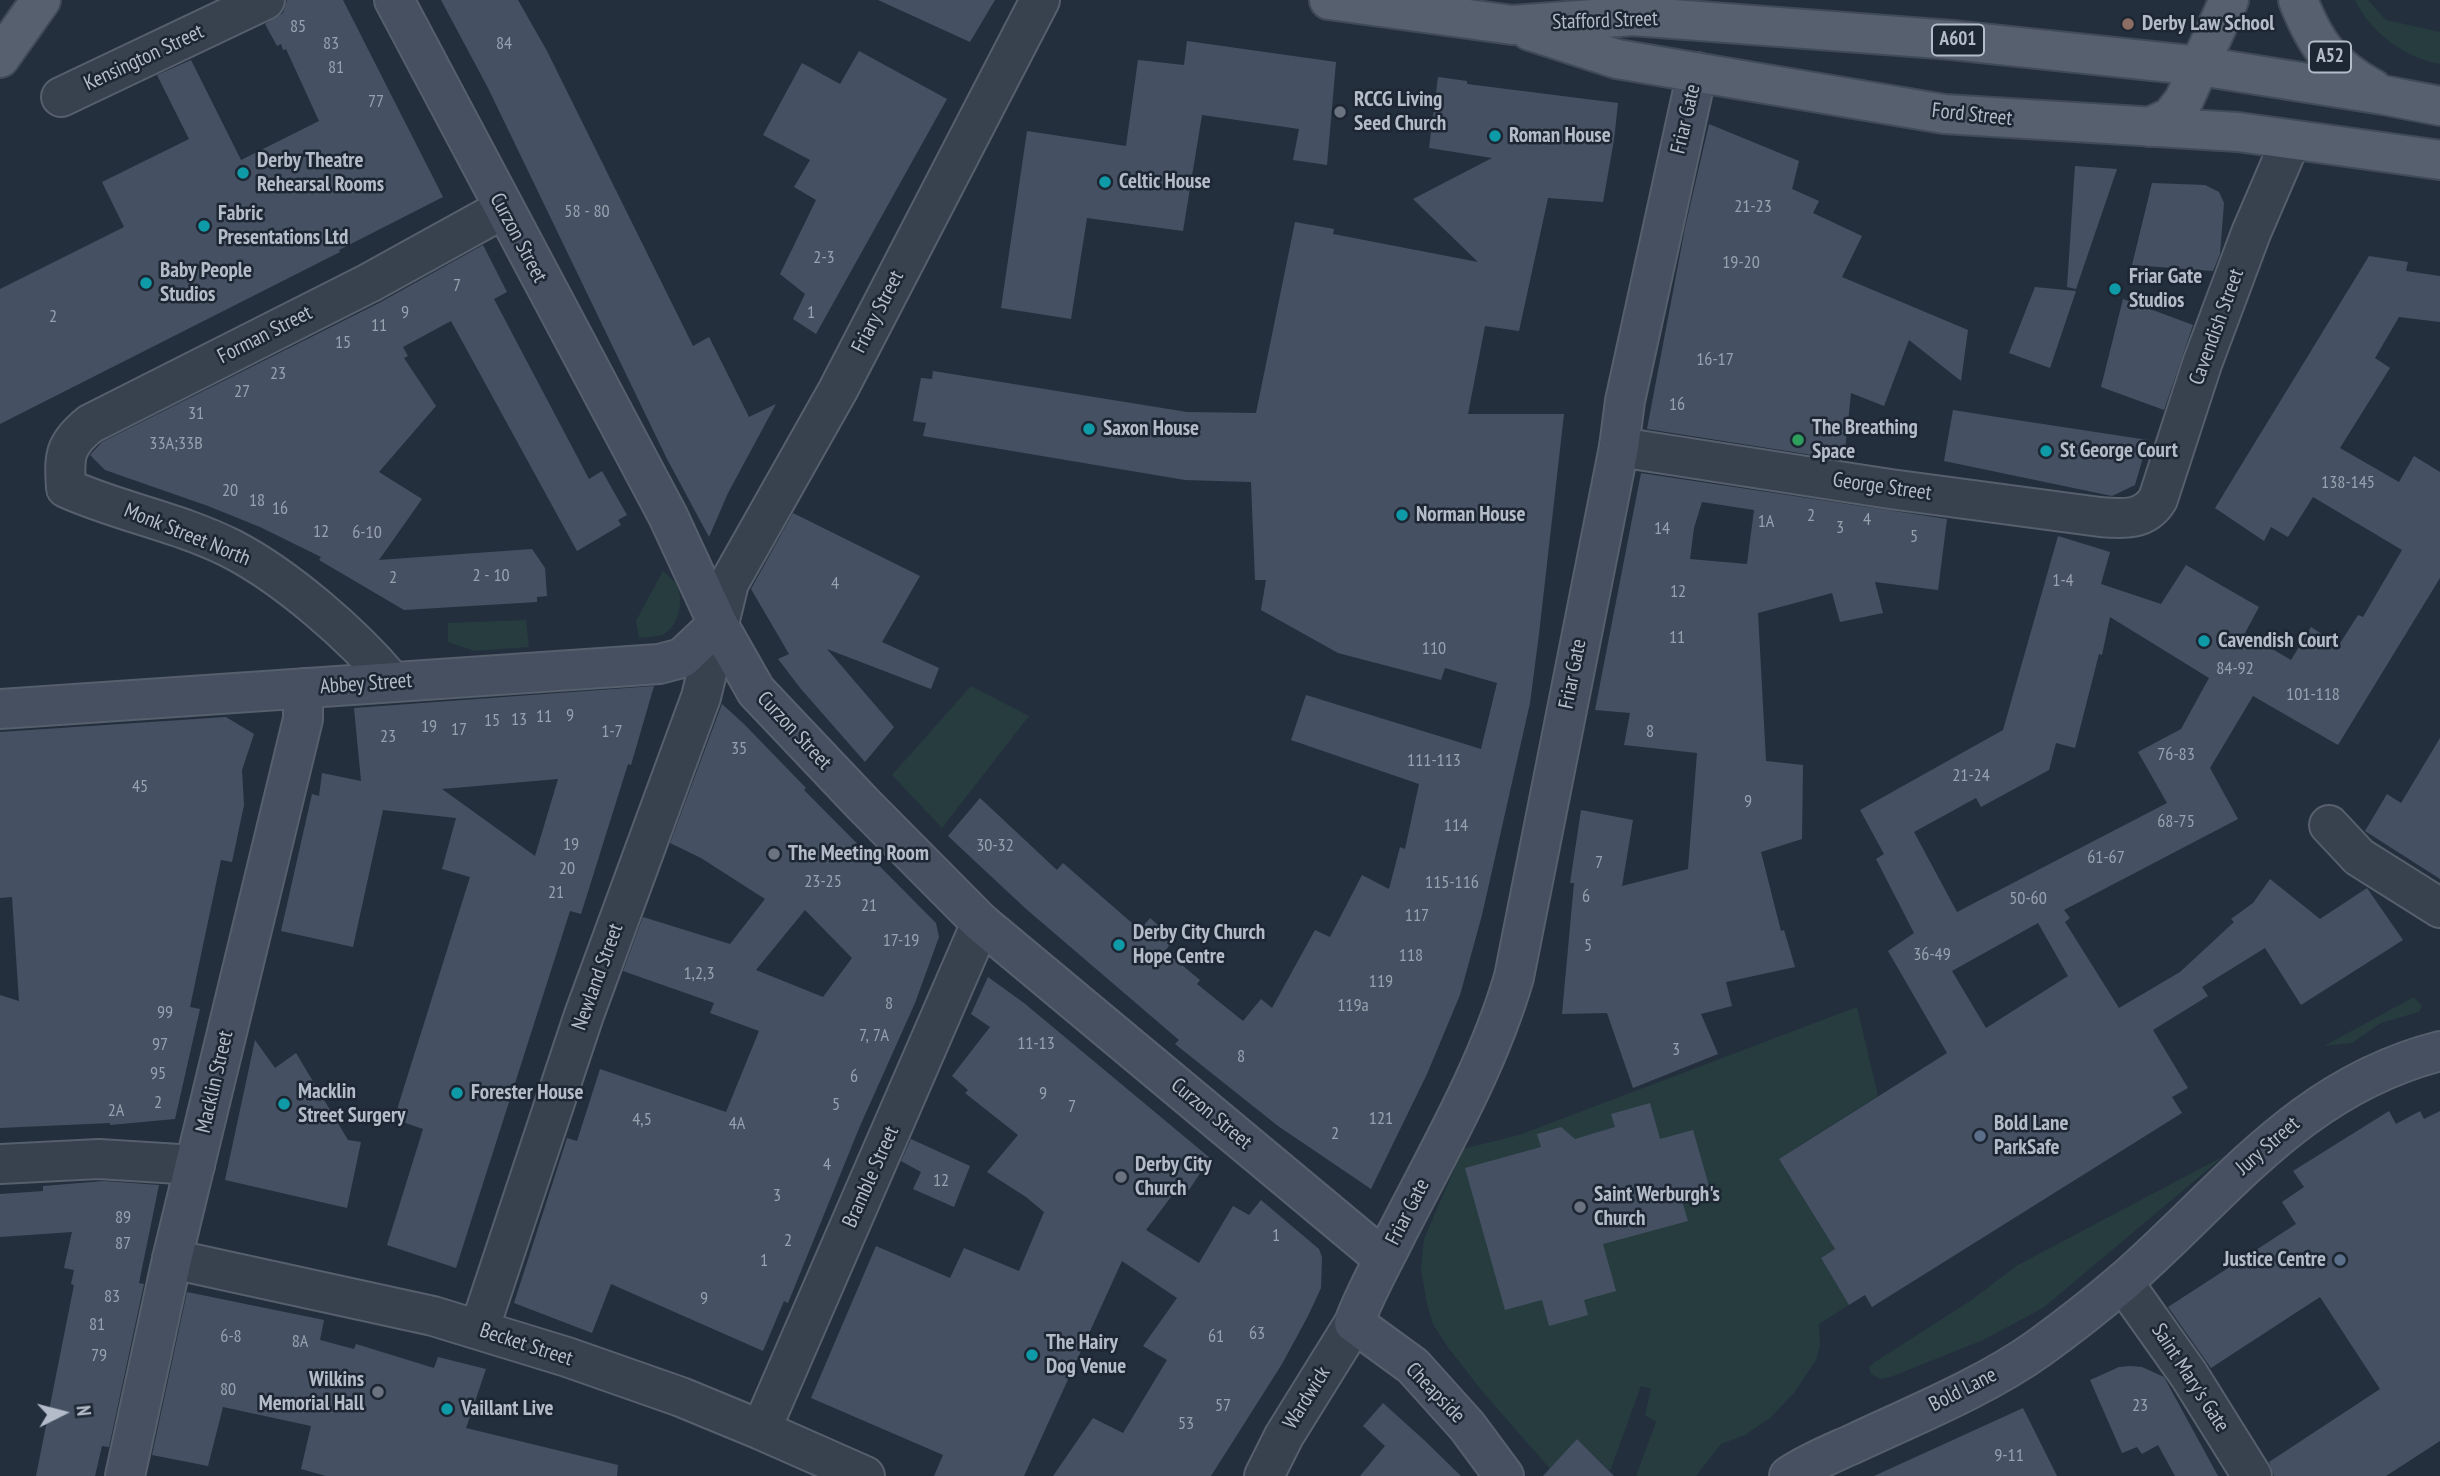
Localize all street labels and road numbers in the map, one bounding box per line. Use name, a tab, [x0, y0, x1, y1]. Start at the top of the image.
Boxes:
street label: Stafford Street	[1552, 7, 1658, 35]
street label: Kensington Street	[80, 19, 208, 97]
road number: A601	[1932, 24, 1984, 56]
road number: A52	[2309, 41, 2351, 72]
street label: Friar Gate	[1666, 82, 1706, 156]
street label: Ford Street	[1931, 98, 2013, 132]
street label: Curzon Street	[484, 189, 552, 287]
street label: Cavendish Street	[2184, 266, 2250, 388]
street label: Friary Street	[847, 267, 909, 357]
street label: Forman Street	[214, 300, 316, 370]
street label: George Street	[1831, 468, 1933, 506]
street label: Monk Street North	[120, 498, 254, 572]
street label: Friar Gate	[1554, 637, 1592, 711]
street label: Abbey Street	[319, 668, 413, 700]
street label: Curzon Street	[751, 687, 837, 775]
street label: Newland Street	[567, 920, 629, 1034]
street label: Macklin Street	[191, 1029, 239, 1135]
street label: Curzon Street	[1165, 1073, 1257, 1155]
street label: Jury Street	[2231, 1112, 2305, 1180]
street label: Bramble Street	[837, 1122, 905, 1232]
street label: Friar Gate	[1381, 1175, 1435, 1249]
street label: Becket Street	[476, 1318, 576, 1372]
street label: Saint Mary's Gate	[2146, 1319, 2234, 1437]
street label: Cheapside	[1400, 1357, 1470, 1429]
street label: Wardwick	[1278, 1362, 1336, 1434]
street label: Bold Lane	[1925, 1362, 2001, 1418]

